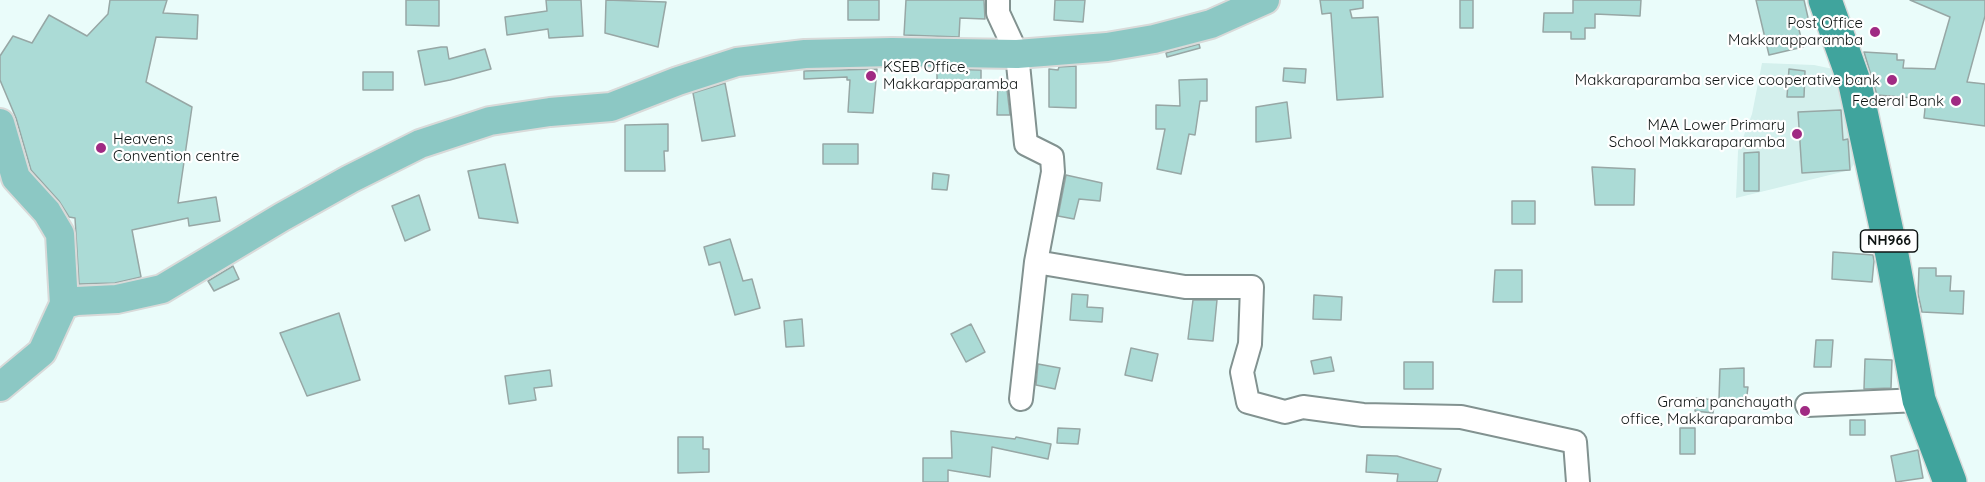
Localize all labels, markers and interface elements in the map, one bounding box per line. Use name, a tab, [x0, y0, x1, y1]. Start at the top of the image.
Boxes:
place label: Post Office Makkarapparamba	[1728, 14, 1863, 49]
marker: Post Office Makkarapparamba	[1868, 25, 1882, 39]
place label: KSEB Office, Makkarapparamba	[883, 58, 1018, 93]
marker: KSEB Office, Makkarapparamba	[864, 69, 878, 83]
place label: Makkaraparamba service cooperative bank	[1575, 71, 1880, 89]
marker: Makkaraparamba service cooperative bank	[1885, 73, 1899, 87]
place label: Federal Bank	[1852, 92, 1944, 110]
marker: Federal Bank	[1949, 94, 1963, 108]
place label: MAA Lower Primary School Makkaraparamba	[1609, 116, 1785, 151]
marker: MAA Lower Primary School Makkaraparamba	[1790, 127, 1804, 141]
place label: Heavens Convention centre	[113, 130, 239, 165]
marker: Heavens Convention centre	[94, 141, 108, 155]
road number: NH966	[1860, 230, 1918, 252]
place label: Grama panchayath office, Makkaraparamba	[1621, 393, 1793, 428]
marker: Grama panchayath office, Makkaraparamba	[1798, 404, 1812, 418]

